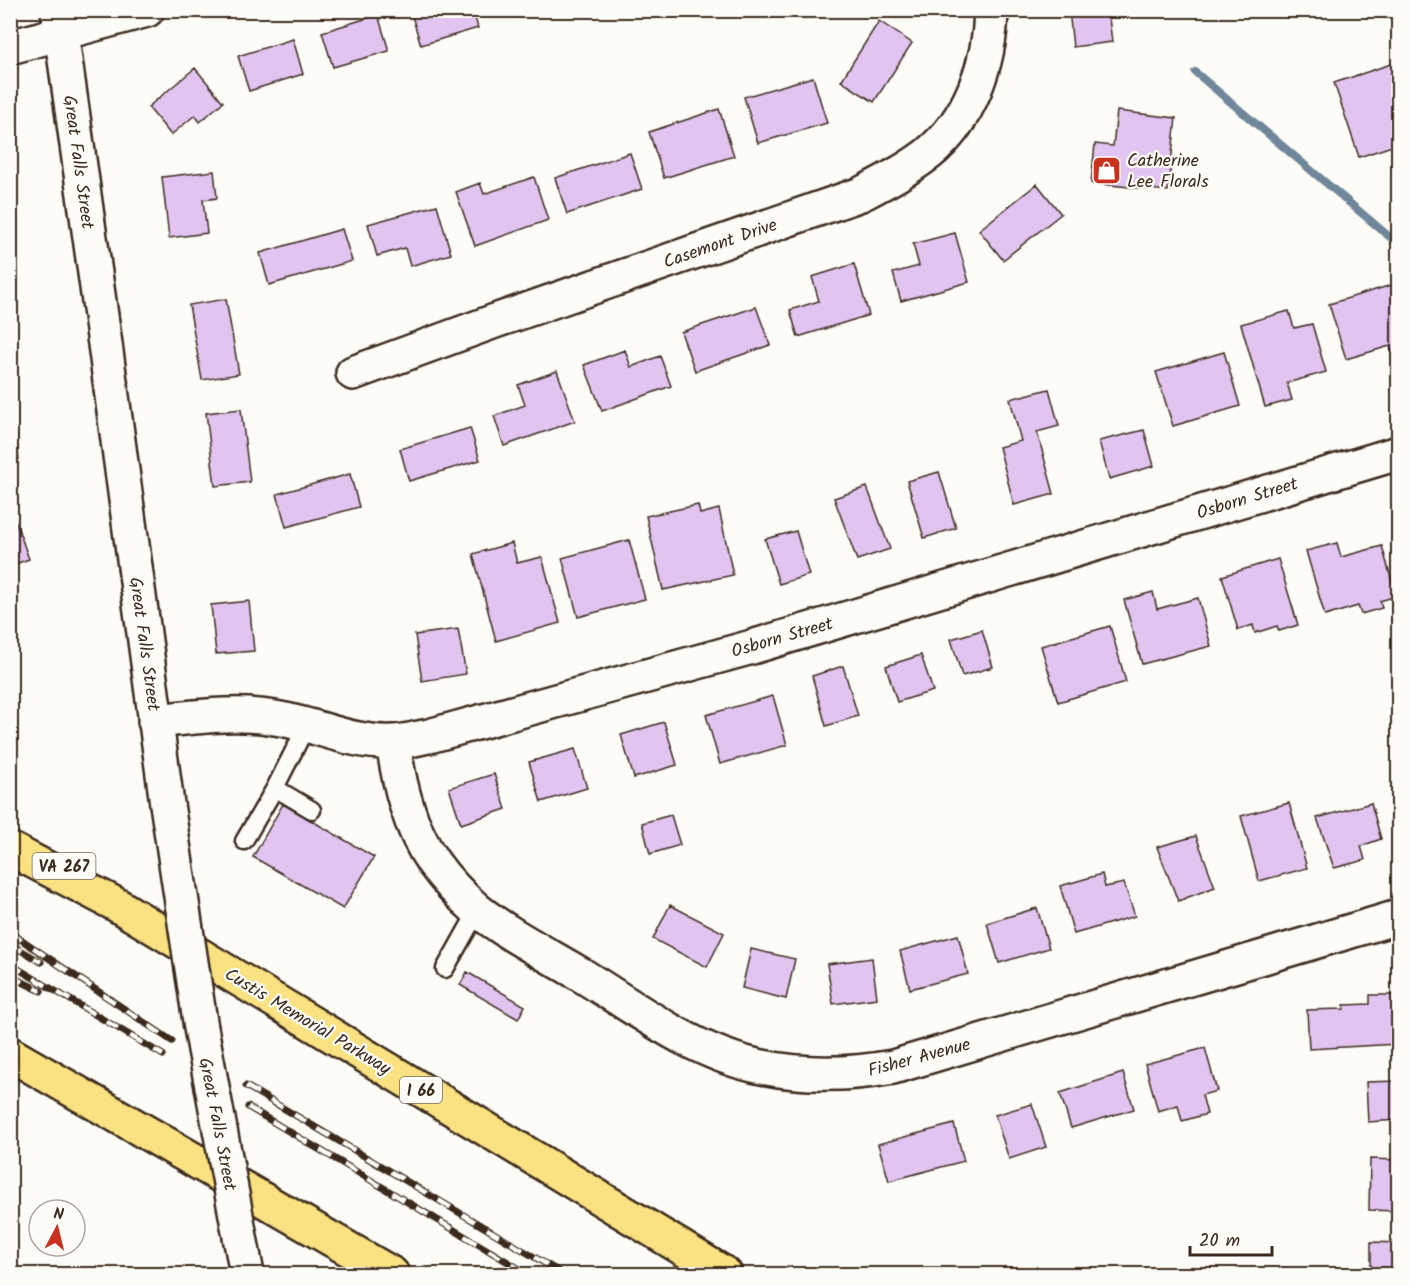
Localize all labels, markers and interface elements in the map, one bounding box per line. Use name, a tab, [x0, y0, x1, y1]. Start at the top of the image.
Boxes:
street label: Great Falls Street	[54, 93, 101, 232]
place label: Catherine Lee Florals	[1127, 147, 1209, 197]
shop icon: Catherine Lee Florals	[1090, 154, 1122, 186]
street label: Casemont Drive	[660, 211, 781, 277]
street label: Osborn Street	[1193, 470, 1303, 529]
street label: Great Falls Street	[120, 575, 167, 714]
street label: Osborn Street	[728, 610, 838, 667]
road number: VA 267	[32, 853, 96, 879]
street label: Custis Memorial Parkway	[218, 961, 397, 1084]
street label: Fisher Avenue	[865, 1031, 974, 1086]
street label: Great Falls Street	[189, 1055, 244, 1194]
road number: I 66	[400, 1077, 442, 1103]
north arrow	[27, 1198, 87, 1258]
text: N	[52, 1202, 65, 1228]
scale bar	[1190, 1219, 1272, 1257]
text: 20 m	[1199, 1227, 1240, 1256]

